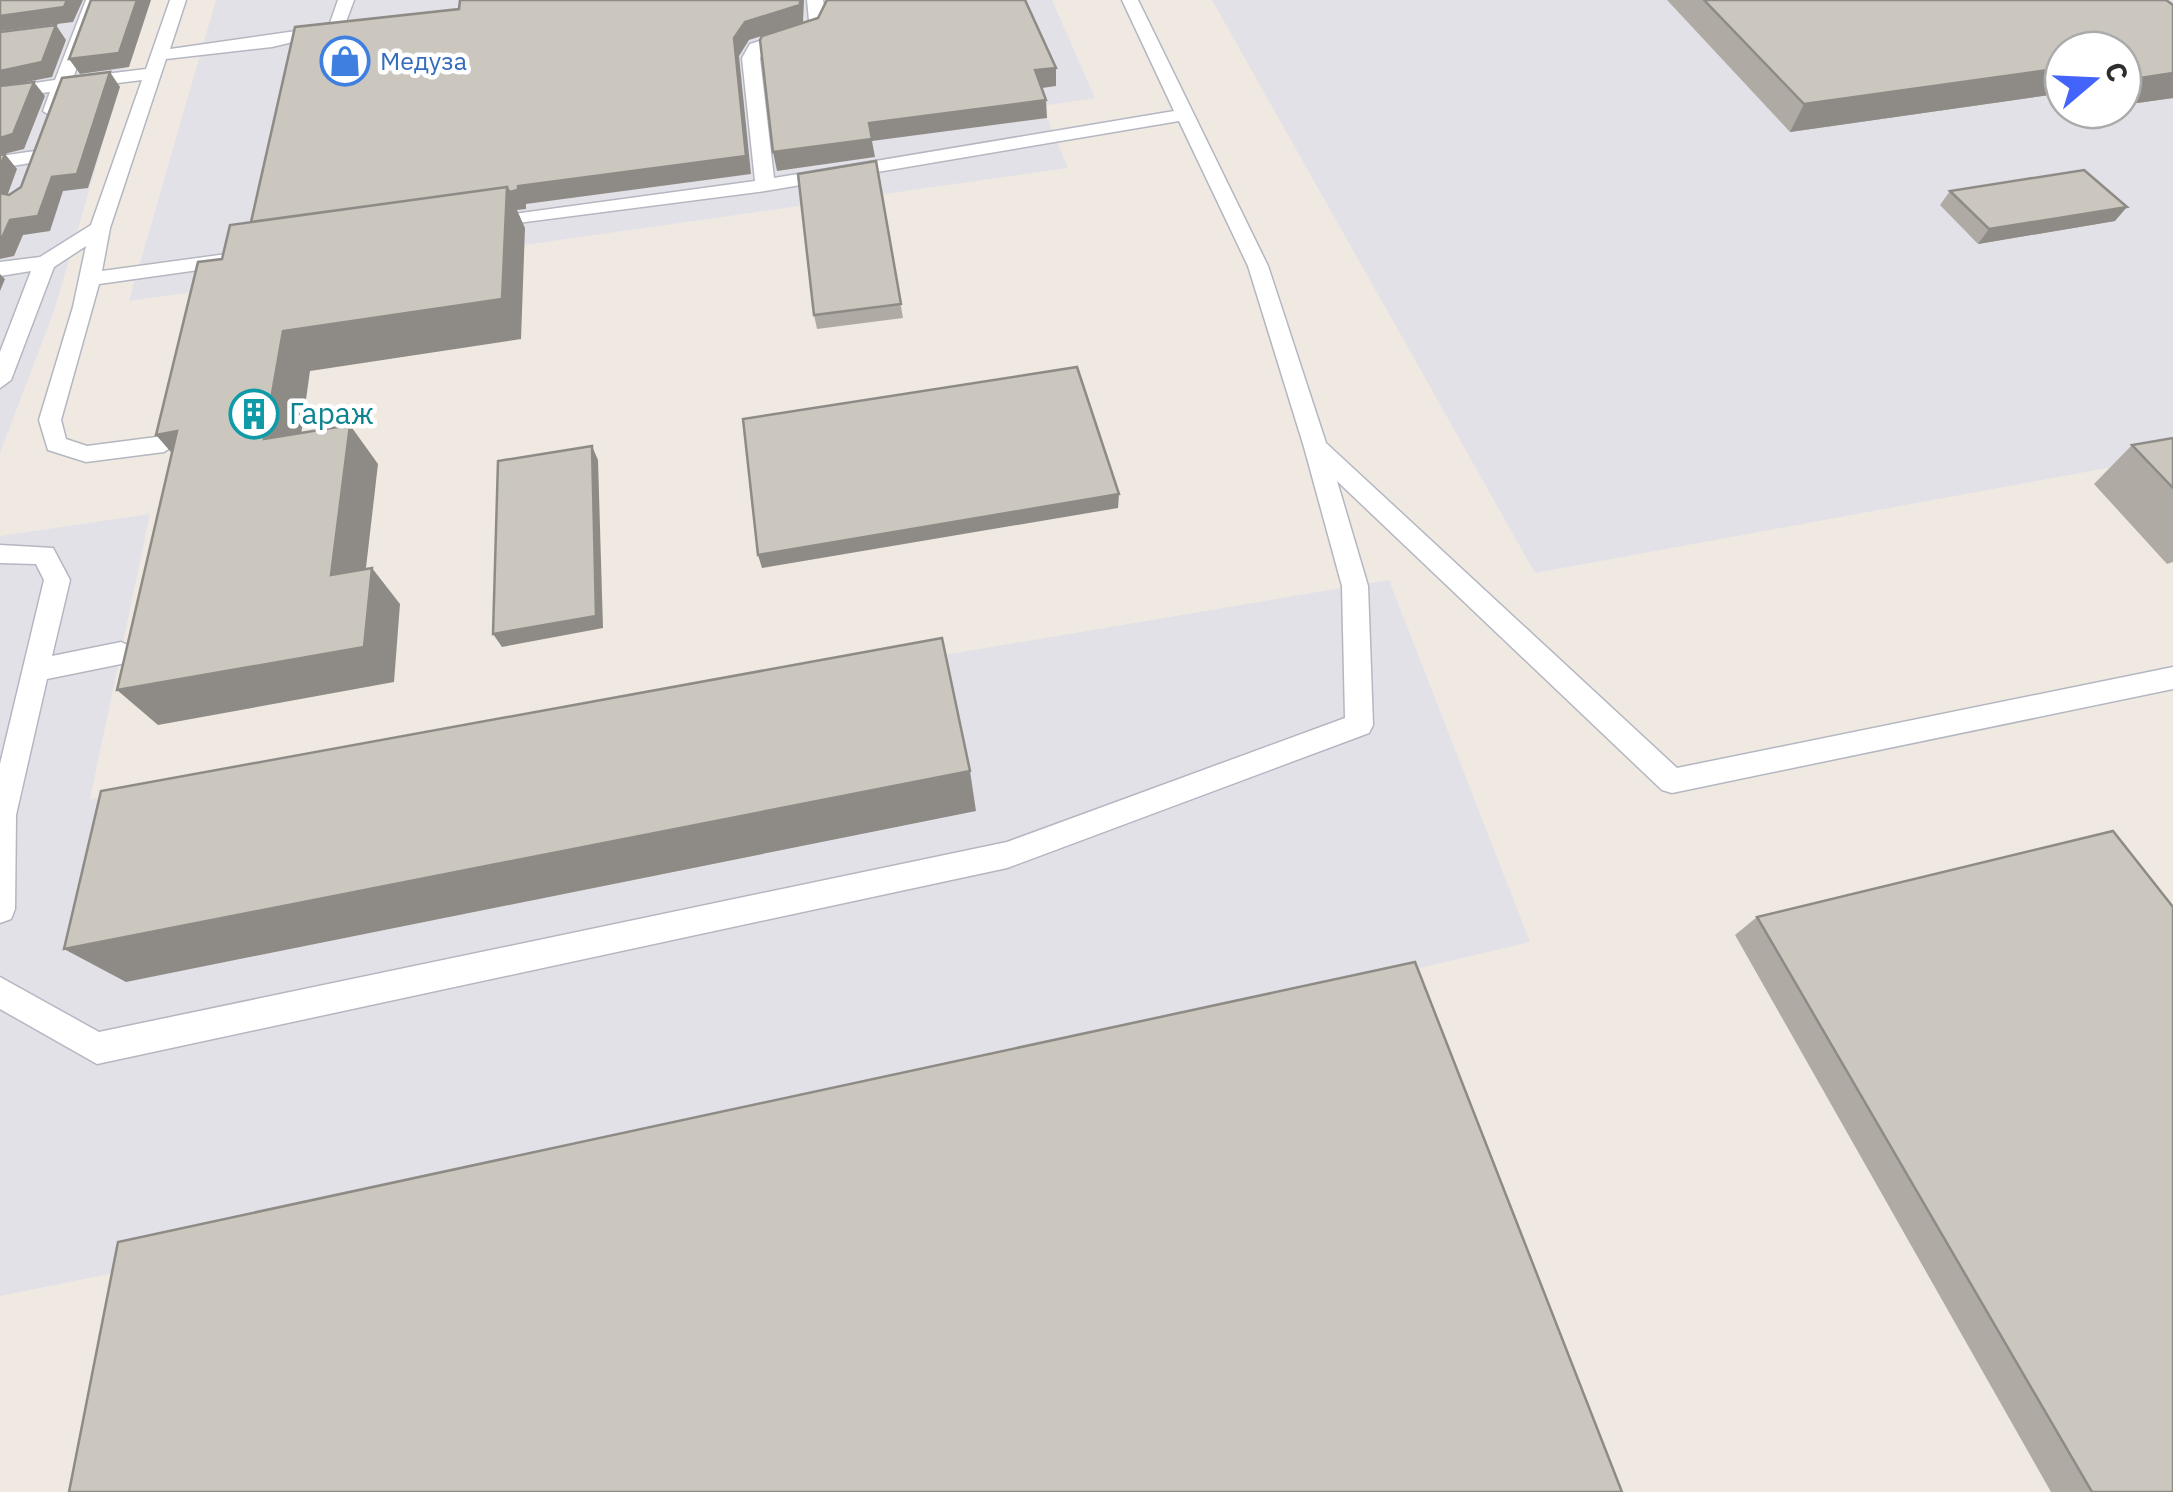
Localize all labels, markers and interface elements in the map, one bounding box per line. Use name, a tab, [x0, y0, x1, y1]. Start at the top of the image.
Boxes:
north arrow	[2043, 30, 2143, 130]
shop icon: Медуза	[319, 35, 371, 87]
place label: Медуза	[380, 44, 467, 77]
text: С	[2097, 57, 2138, 86]
building icon: Гараж	[228, 388, 280, 440]
place label: Гараж	[289, 393, 374, 432]

